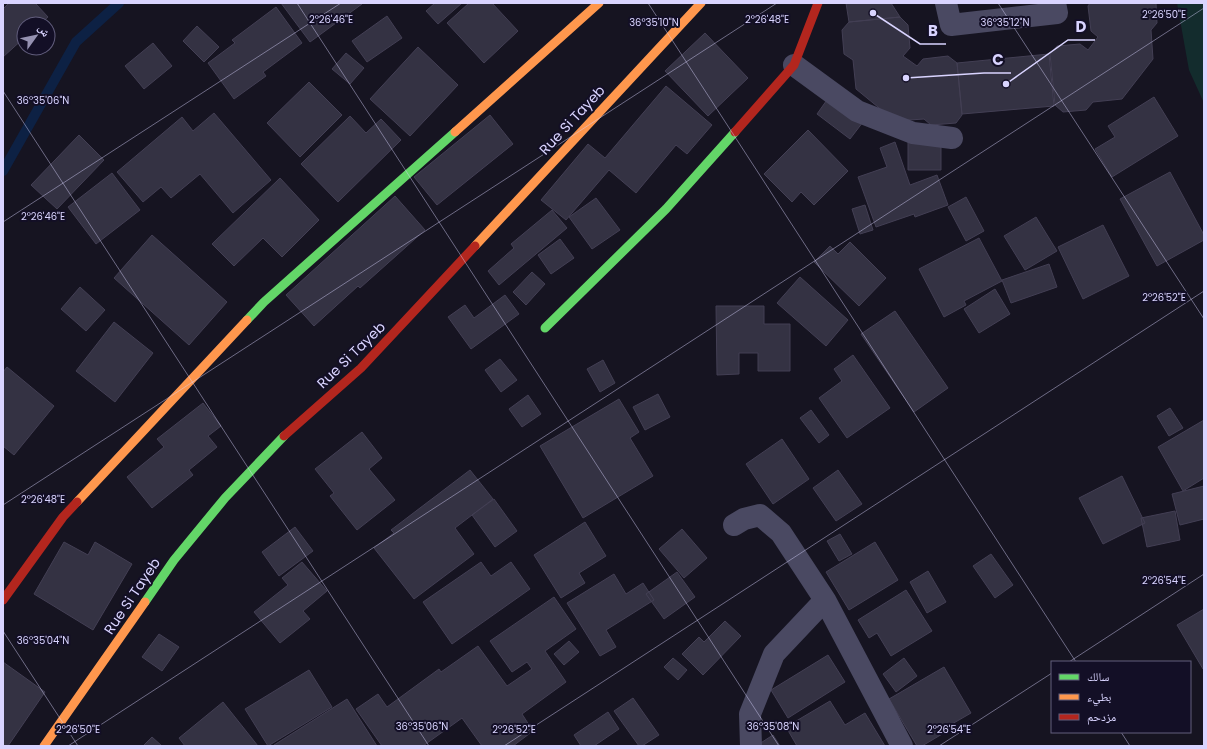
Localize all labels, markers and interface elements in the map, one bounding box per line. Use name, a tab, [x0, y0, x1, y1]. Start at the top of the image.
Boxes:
text: 2°26'50"E	[1142, 7, 1186, 22]
text: 2°26'46"E	[309, 12, 353, 27]
text: 2°26'48"E	[745, 12, 789, 27]
callout: D	[1068, 13, 1095, 40]
text: 36°35'10"N	[629, 15, 679, 30]
text: 36°35'12"N	[981, 15, 1030, 30]
north arrow	[16, 16, 56, 56]
text: D	[1076, 16, 1087, 37]
callout: B	[920, 17, 946, 44]
text: B	[928, 20, 938, 41]
text: ش	[34, 21, 54, 40]
callout: C	[984, 46, 1011, 73]
text: C	[992, 49, 1004, 70]
street label: Rue Si Tayeb	[535, 81, 609, 159]
text: 36°35'06"N	[17, 93, 69, 108]
text: 2°26'46"E	[21, 209, 65, 224]
text: 2°26'52"E	[1142, 290, 1186, 305]
street label: Rue Si Tayeb	[312, 317, 390, 393]
text: 2°26'48"E	[21, 492, 65, 507]
street label: Rue Si Tayeb	[99, 554, 165, 638]
text: 2°26'54"E	[1142, 573, 1186, 588]
text: 36°35'04"N	[17, 633, 69, 648]
legend	[1051, 661, 1191, 733]
text: سالك	[1087, 668, 1109, 685]
text: بطيء	[1087, 688, 1111, 707]
text: مزدحم	[1087, 708, 1116, 725]
text: 36°35'06"N	[396, 719, 448, 734]
text: 36°35'08"N	[747, 719, 799, 734]
text: 2°26'50"E	[56, 722, 100, 737]
text: 2°26'52"E	[492, 722, 536, 737]
text: 2°26'54"E	[927, 722, 971, 737]

